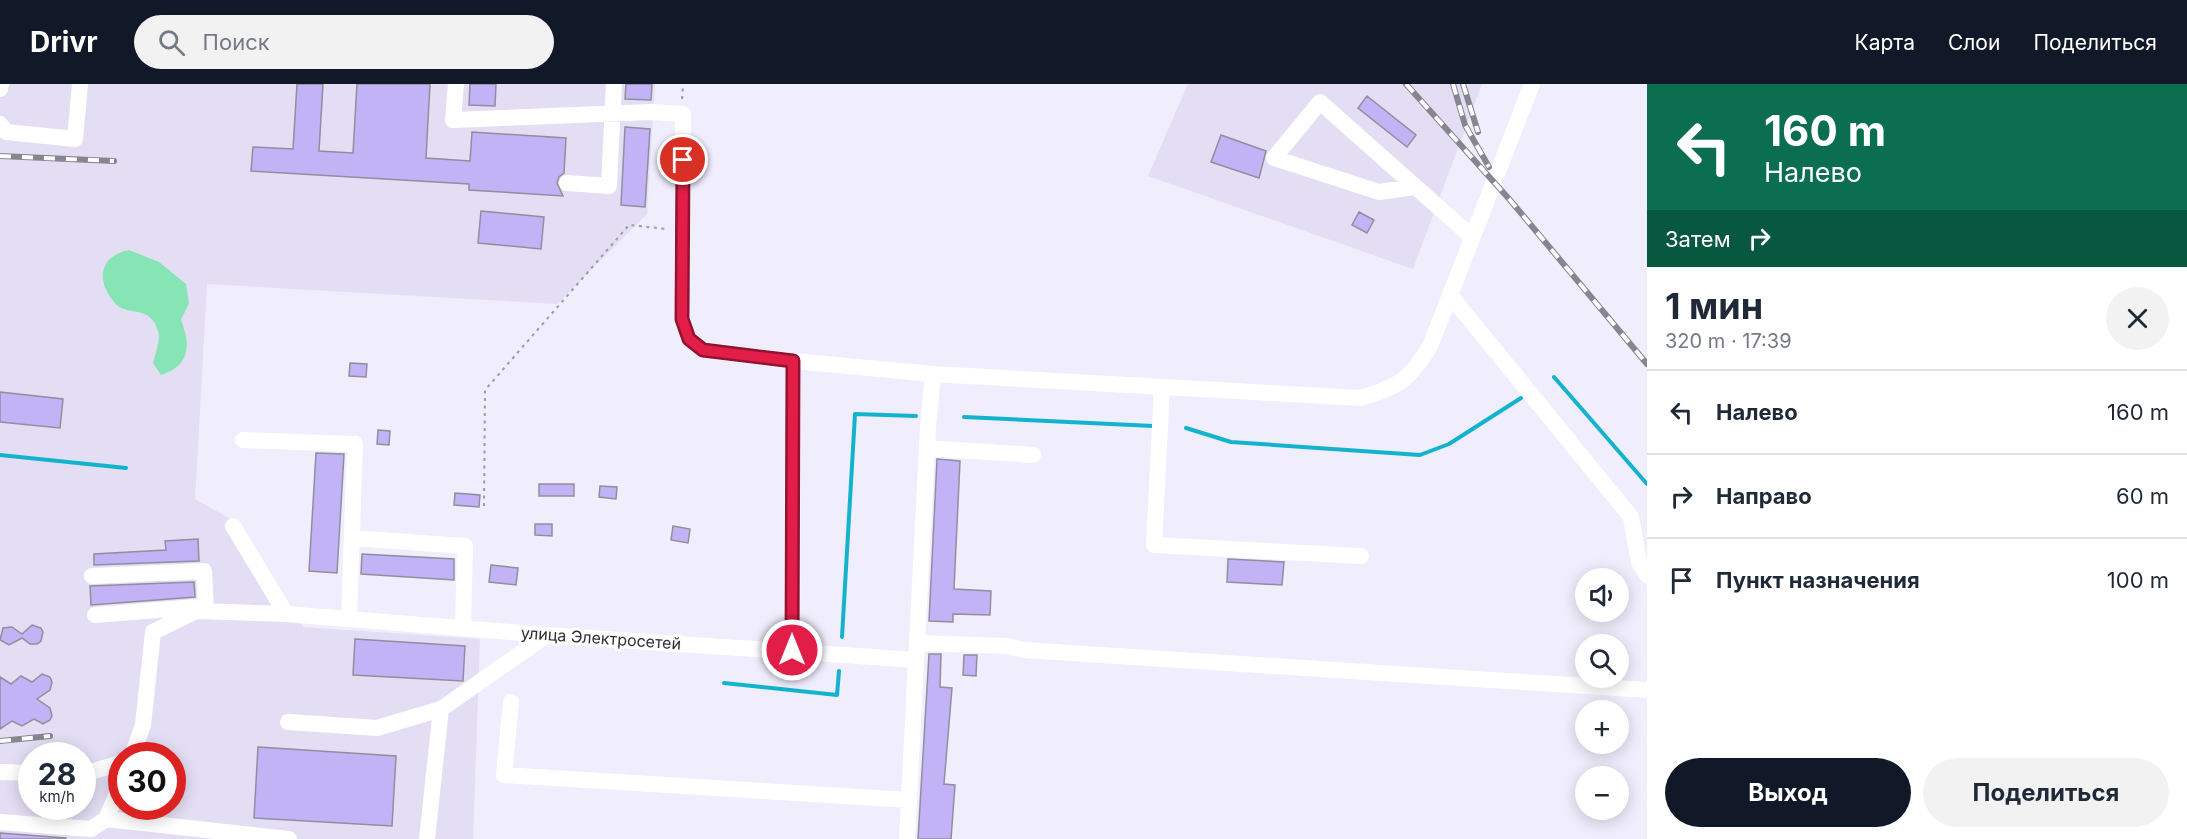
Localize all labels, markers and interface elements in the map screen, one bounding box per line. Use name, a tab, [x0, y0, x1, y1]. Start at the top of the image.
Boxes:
search box	[134, 15, 554, 69]
text: Drivr	[30, 25, 98, 59]
icon: search	[155, 26, 188, 59]
text: Поиск	[203, 29, 270, 55]
text: Карта	[1855, 30, 1915, 55]
text: Слои	[1948, 30, 2000, 55]
text: Поделиться	[2033, 30, 2157, 55]
text: 160 m	[1764, 105, 1886, 156]
icon: left	[1665, 108, 1743, 186]
pin	[657, 134, 708, 185]
icon: arrive	[666, 143, 699, 176]
text: Налево	[1764, 156, 1862, 189]
icon: right	[1743, 222, 1776, 255]
text: Затем	[1665, 226, 1731, 252]
text: 1 мин	[1665, 284, 1763, 328]
button: close	[2106, 287, 2169, 350]
text: 320 m · 17:39	[1665, 329, 1792, 353]
icon: left	[1665, 396, 1698, 429]
text: Налево	[1716, 399, 1798, 425]
text: 160 m	[2107, 399, 2169, 425]
icon: right	[1665, 480, 1698, 513]
text: Направо	[1716, 483, 1812, 509]
text: 60 m	[2116, 483, 2169, 509]
icon: arrive	[1665, 564, 1698, 597]
text: Пункт назначения	[1716, 567, 1920, 593]
text: 100 m	[2107, 567, 2169, 593]
map controls	[1575, 568, 1629, 820]
button: sound	[1575, 568, 1629, 622]
position arrow	[760, 618, 824, 682]
street label: улица Электросетей	[520, 622, 682, 654]
button: search	[1575, 634, 1629, 688]
button: +	[1575, 700, 1629, 754]
speed limit sign: 30	[108, 742, 186, 820]
text: 28	[38, 756, 76, 792]
button: Выход	[1665, 758, 1911, 827]
button: Поделиться	[1923, 758, 2169, 827]
button: −	[1575, 766, 1629, 820]
text: km/h	[39, 787, 75, 806]

